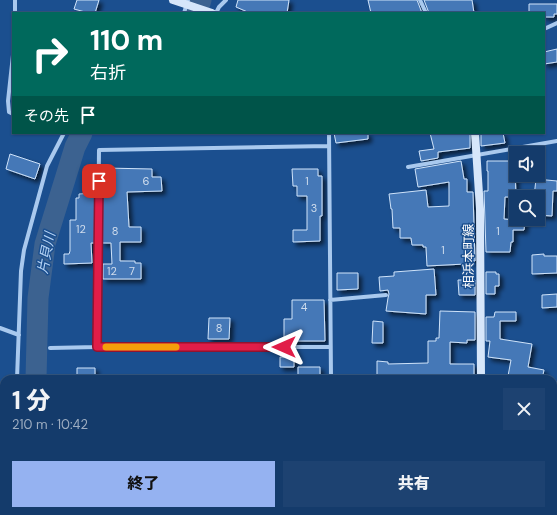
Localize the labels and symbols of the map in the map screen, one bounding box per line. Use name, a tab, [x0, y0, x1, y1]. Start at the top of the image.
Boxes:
pin	[82, 164, 116, 198]
house number: 6	[143, 174, 150, 188]
house number: 1	[305, 174, 309, 188]
house number: 3	[311, 201, 317, 215]
house number: 12	[76, 222, 86, 236]
street label: 相浜本町線	[460, 223, 477, 289]
house number: 8	[112, 224, 118, 238]
house number: 1	[496, 224, 500, 238]
water label: 片貝川	[33, 229, 59, 275]
house number: 1	[441, 243, 445, 257]
house number: 12	[107, 264, 117, 278]
house number: 7	[129, 264, 135, 278]
house number: 4	[301, 300, 308, 314]
house number: 8	[216, 321, 222, 335]
position arrow	[263, 326, 305, 368]

